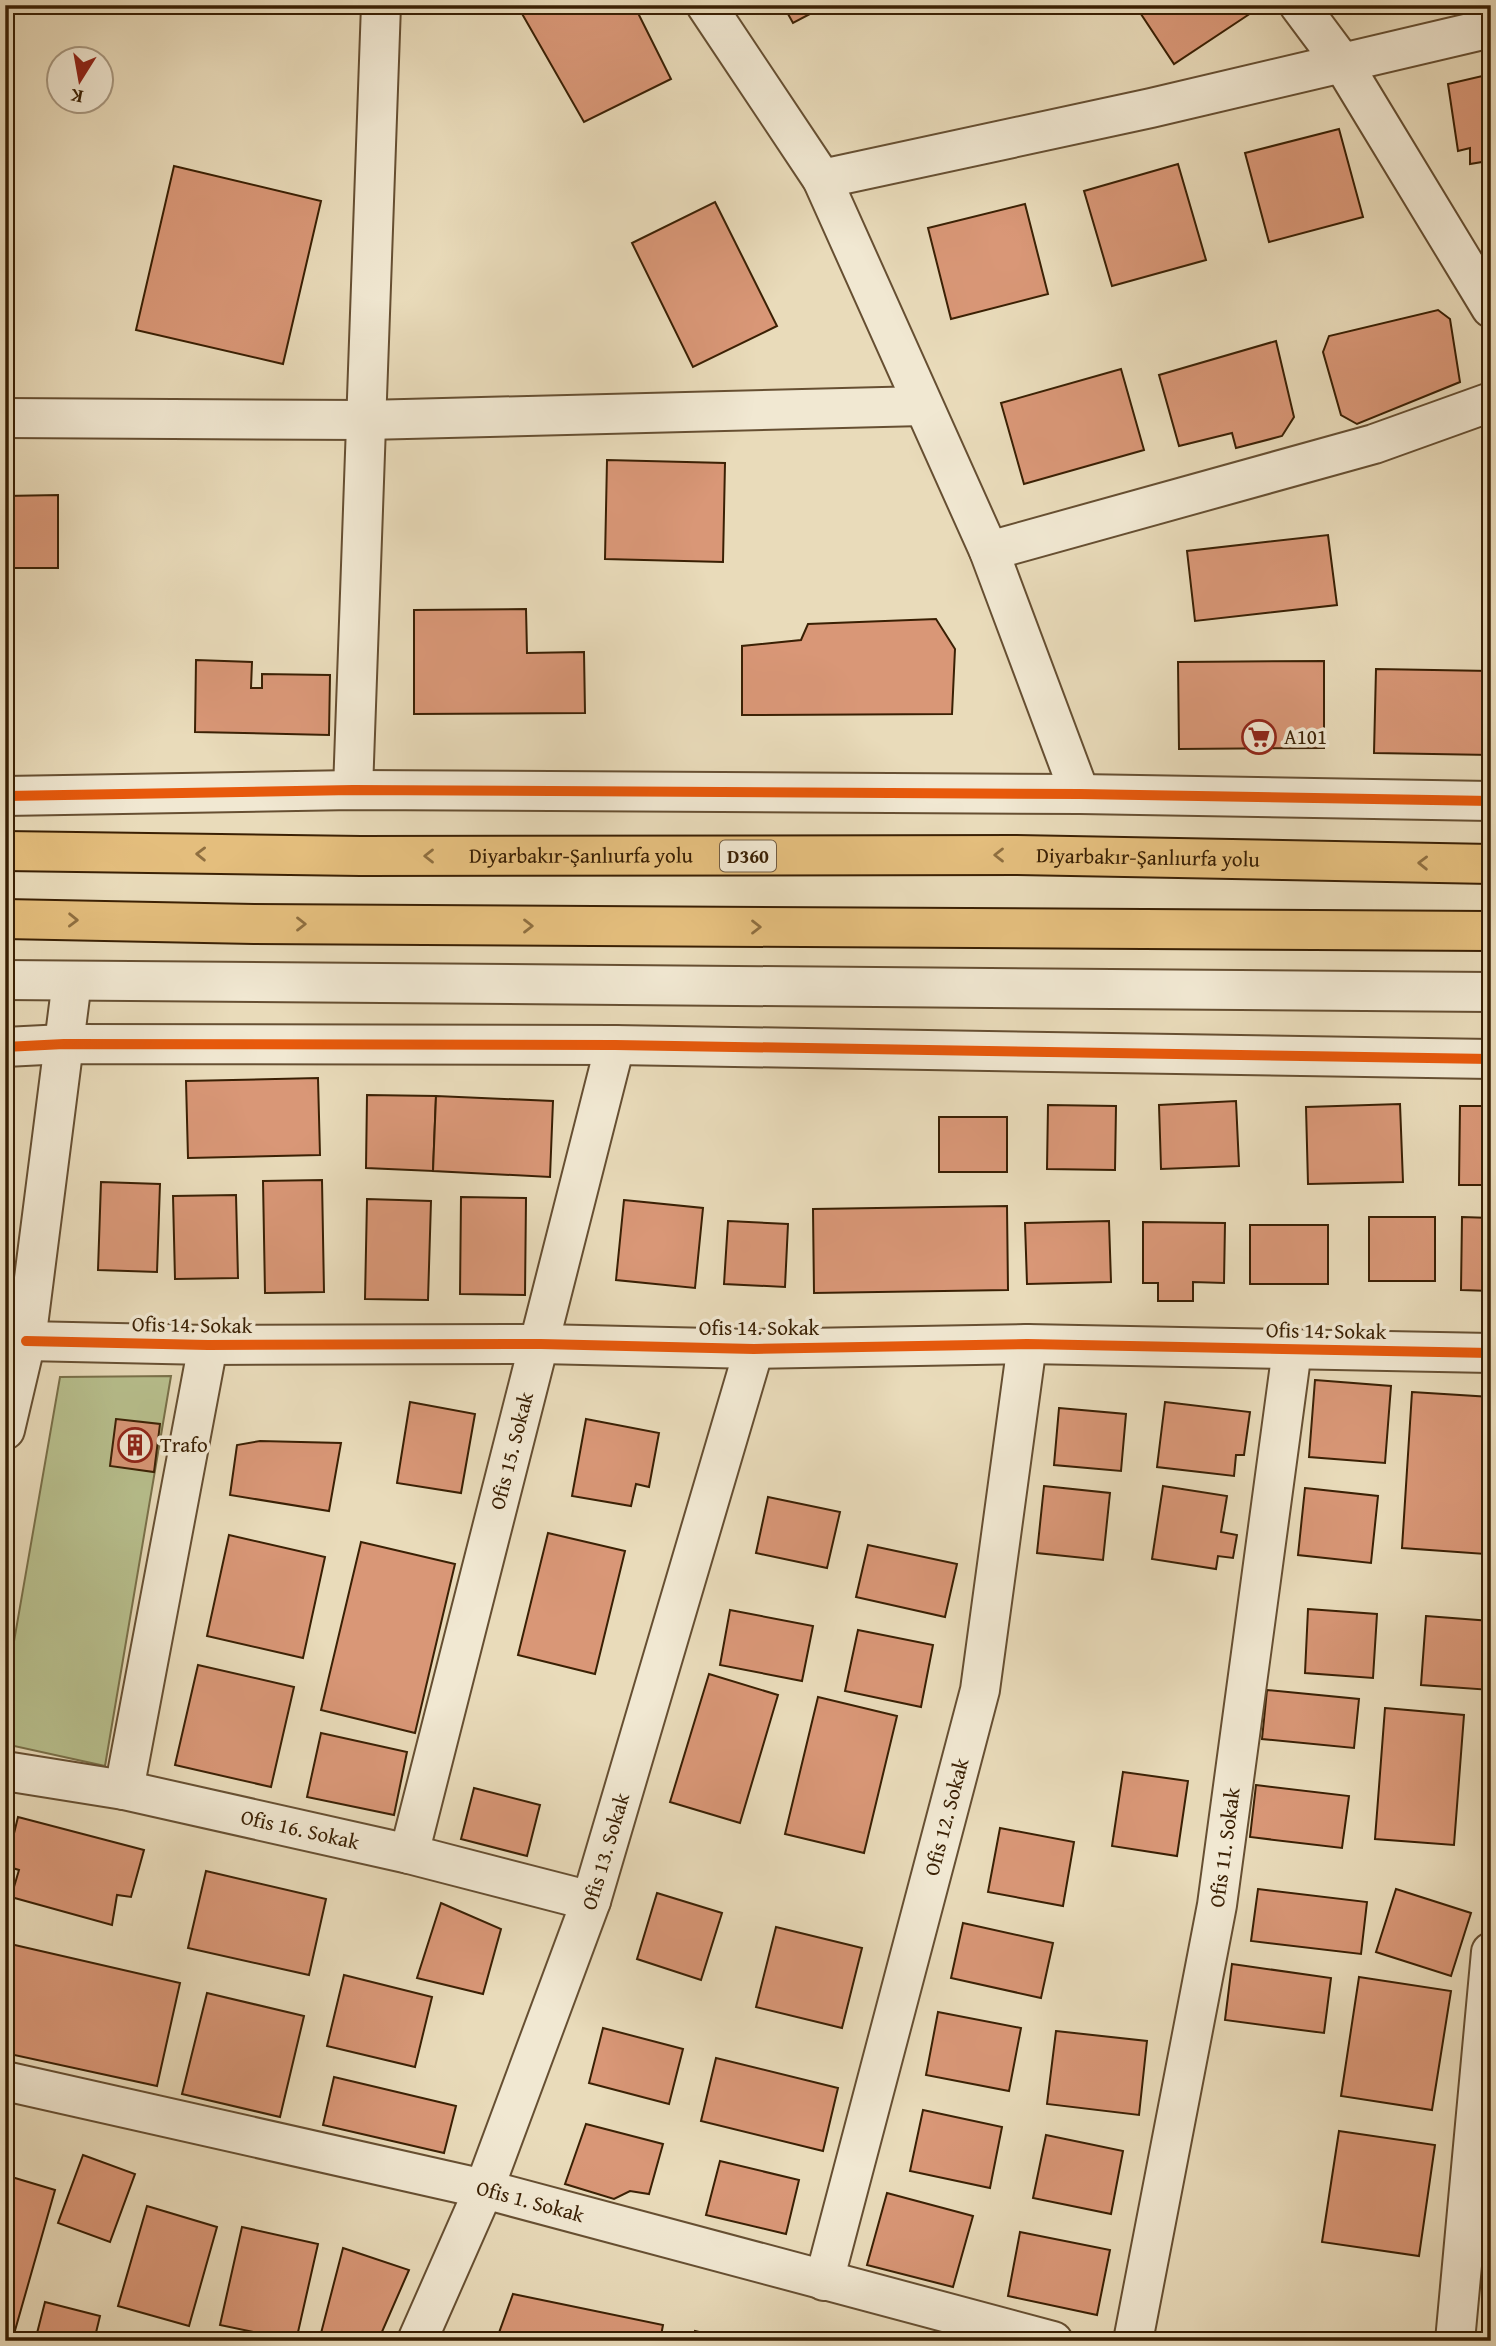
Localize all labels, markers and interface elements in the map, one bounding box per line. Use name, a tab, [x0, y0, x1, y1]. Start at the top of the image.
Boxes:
north arrow	[46, 46, 116, 116]
text: K	[68, 82, 85, 112]
supermarket icon: A101	[1240, 718, 1278, 756]
place label: A101	[1284, 721, 1327, 752]
street label: Diyarbakır-Şanlıurfa yolu	[469, 839, 694, 871]
street label: Diyarbakır-Şanlıurfa yolu	[1036, 839, 1261, 875]
road number: D360	[720, 841, 776, 872]
one-way arrow	[195, 846, 206, 862]
one-way arrow	[993, 847, 1004, 863]
one-way arrow	[423, 848, 433, 864]
one-way arrow	[1417, 855, 1427, 871]
one-way arrow	[69, 912, 79, 928]
one-way arrow	[296, 916, 307, 932]
one-way arrow	[524, 918, 534, 934]
one-way arrow	[751, 919, 762, 935]
street label: Ofis 14. Sokak	[131, 1308, 253, 1341]
street label: Ofis 14. Sokak	[699, 1312, 820, 1343]
street label: Ofis 14. Sokak	[1265, 1314, 1387, 1347]
street label: Ofis 15. Sokak	[481, 1388, 541, 1513]
building icon: Trafo	[116, 1426, 154, 1464]
place label: Trafo	[160, 1429, 208, 1460]
street label: Ofis 12. Sokak	[916, 1754, 976, 1879]
street label: Ofis 11. Sokak	[1201, 1785, 1248, 1909]
street label: Ofis 13. Sokak	[573, 1789, 637, 1914]
street label: Ofis 16. Sokak	[238, 1801, 363, 1857]
street label: Ofis 1. Sokak	[474, 2172, 588, 2230]

